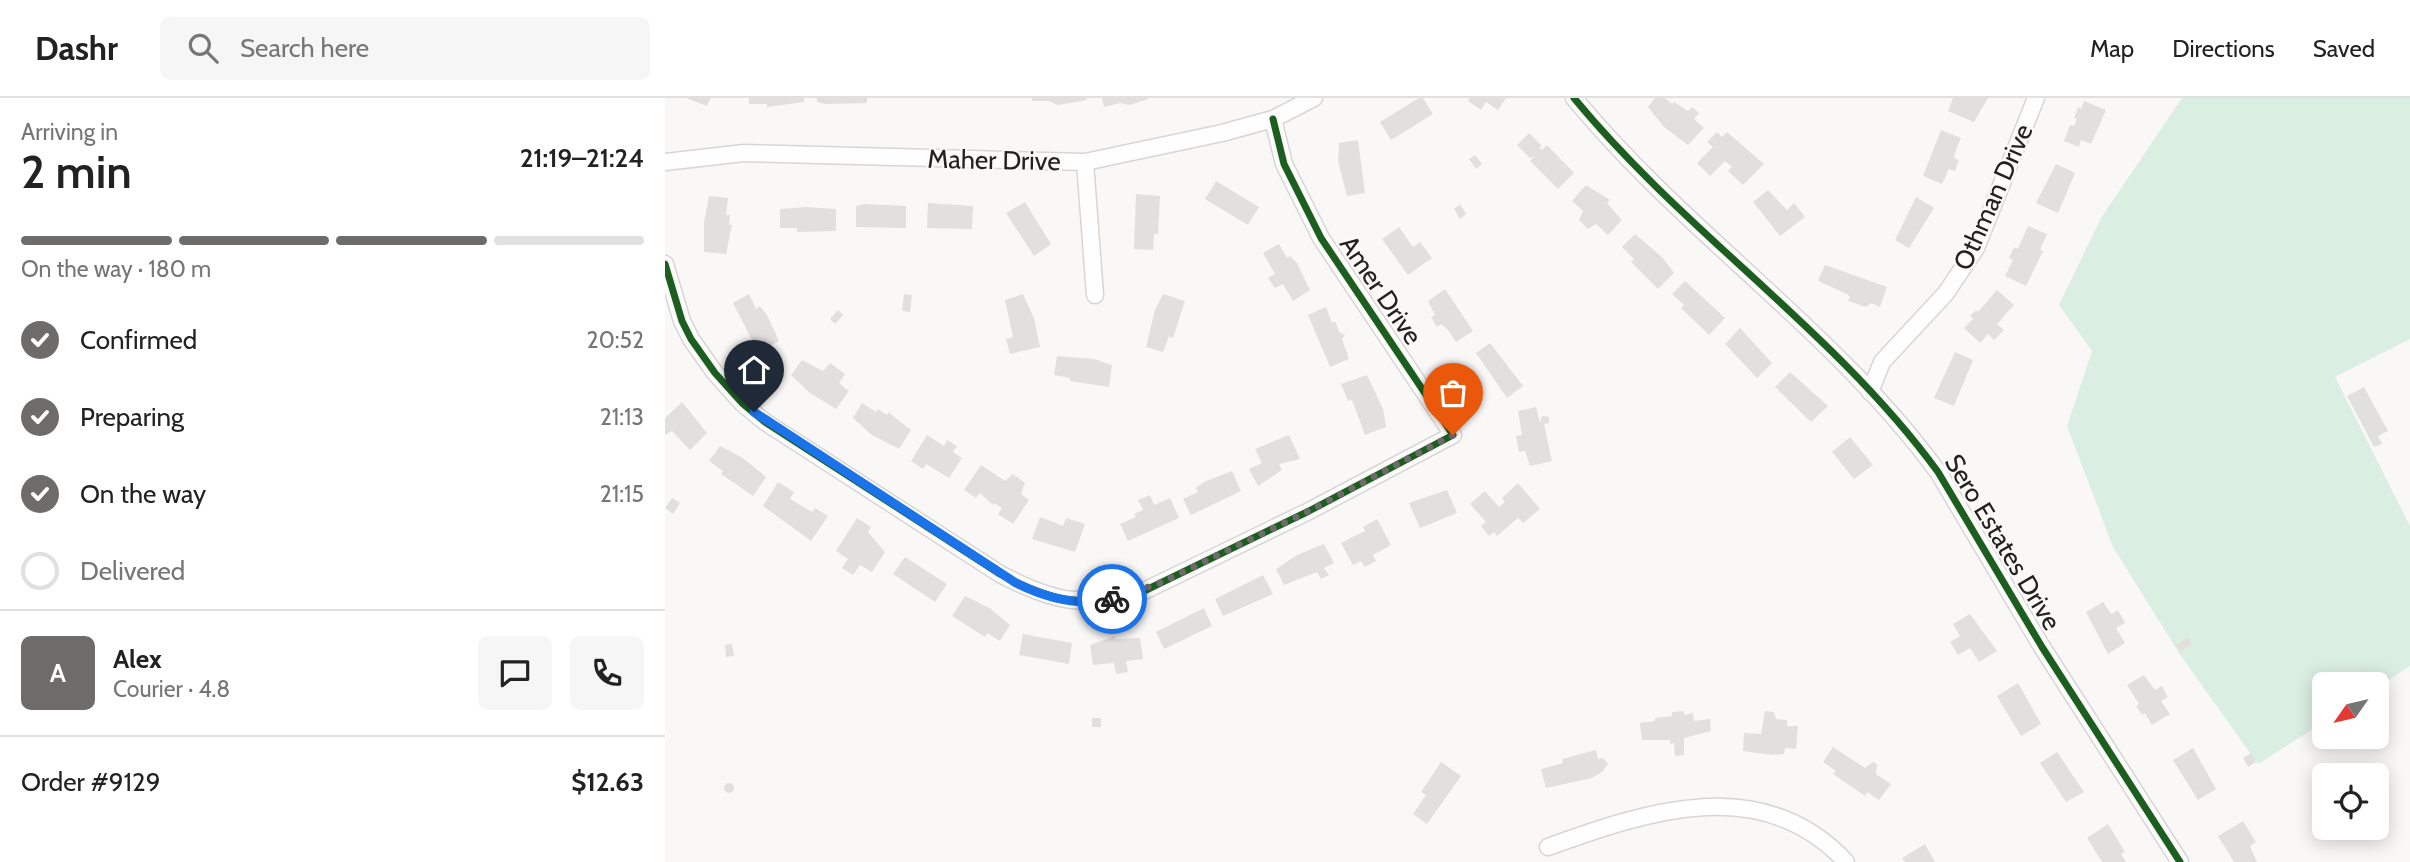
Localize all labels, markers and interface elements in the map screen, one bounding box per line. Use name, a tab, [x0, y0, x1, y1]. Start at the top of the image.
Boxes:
search box	[160, 17, 650, 80]
text: Dashr	[35, 28, 118, 68]
icon: search	[184, 29, 222, 67]
text: Search here	[240, 32, 369, 64]
text: Map	[2090, 34, 2134, 63]
text: Directions	[2172, 34, 2275, 63]
text: Saved	[2313, 34, 2375, 63]
text: Arriving in	[21, 118, 118, 146]
street label: Othman Drive	[1946, 119, 2040, 275]
text: 21:19–21:24	[520, 142, 644, 174]
street label: Maher Drive	[927, 143, 1061, 177]
text: 2 min	[21, 144, 132, 200]
street label: Amer Drive	[1333, 229, 1429, 351]
text: On the way · 180 m	[21, 255, 211, 283]
icon: check	[21, 321, 59, 359]
text: Confirmed	[80, 324, 197, 356]
text: 20:52	[587, 326, 644, 354]
pin	[724, 340, 784, 412]
icon: home	[735, 351, 773, 389]
pin	[1423, 363, 1483, 435]
icon: bag	[1434, 374, 1472, 412]
icon: check	[21, 398, 59, 436]
text: Preparing	[80, 401, 184, 433]
text: 21:13	[600, 403, 644, 431]
street label: Sero Estates Drive	[1938, 448, 2068, 636]
icon: check	[21, 475, 59, 513]
text: On the way	[80, 478, 206, 510]
text: 21:15	[600, 480, 644, 508]
text: Delivered	[80, 555, 185, 587]
courier	[1077, 564, 1147, 634]
icon: bike	[1093, 580, 1131, 618]
button: chat	[478, 636, 552, 710]
button: phone	[570, 636, 644, 710]
text: Alex	[113, 643, 162, 675]
text: A	[50, 657, 66, 689]
north arrow	[2312, 672, 2389, 749]
map controls	[2312, 672, 2389, 840]
text: Courier · 4.8	[113, 675, 230, 703]
button: locate	[2312, 763, 2389, 840]
text: Order #9129	[21, 766, 160, 798]
text: $12.63	[571, 766, 644, 798]

